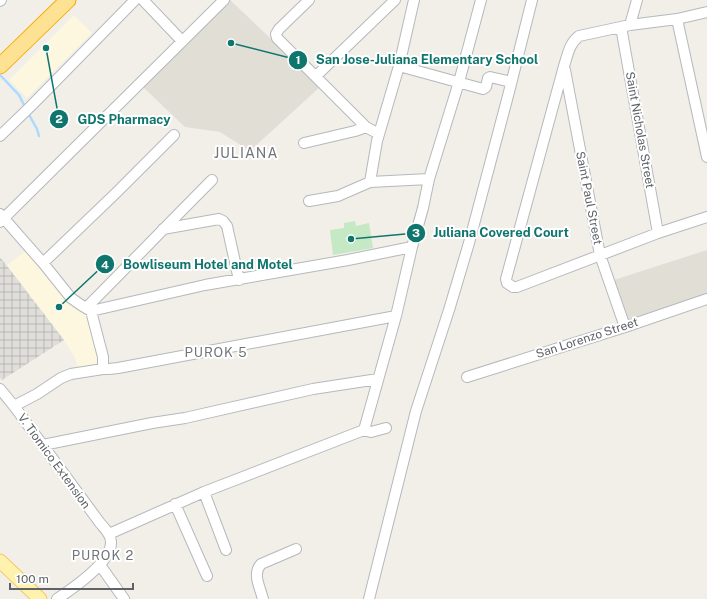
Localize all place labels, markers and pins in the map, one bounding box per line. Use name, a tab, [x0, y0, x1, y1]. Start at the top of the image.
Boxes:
callout: San Jose-Juliana Elementary School	[288, 47, 547, 72]
callout: GDS Pharmacy	[49, 107, 178, 132]
callout: Juliana Covered Court	[406, 220, 577, 245]
callout: Bowliseum Hotel and Motel	[95, 252, 301, 277]

